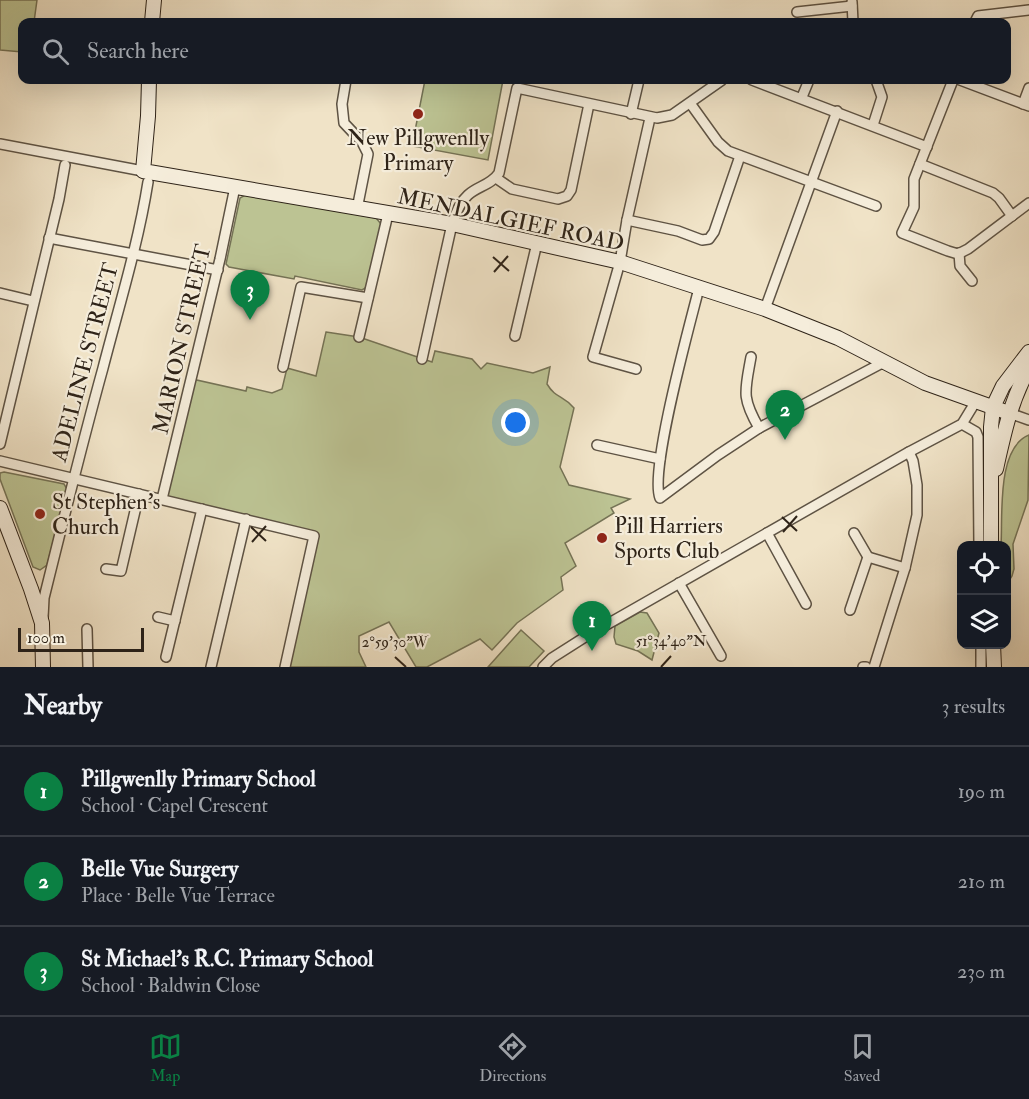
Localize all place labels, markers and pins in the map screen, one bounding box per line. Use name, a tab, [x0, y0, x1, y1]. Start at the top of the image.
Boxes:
marker: New Pillgwenlly Primary	[411, 107, 425, 121]
place label: New Pillgwenlly Primary	[347, 124, 489, 177]
pin: 3	[230, 270, 270, 320]
pin: 2	[766, 390, 804, 440]
place label: St Stephen's Church	[52, 488, 160, 541]
marker: St Stephen's Church	[33, 507, 47, 521]
place label: Pill Harriers Sports Club	[614, 512, 723, 566]
marker: Pill Harriers Sports Club	[595, 531, 609, 545]
pin: 1	[572, 602, 612, 651]

